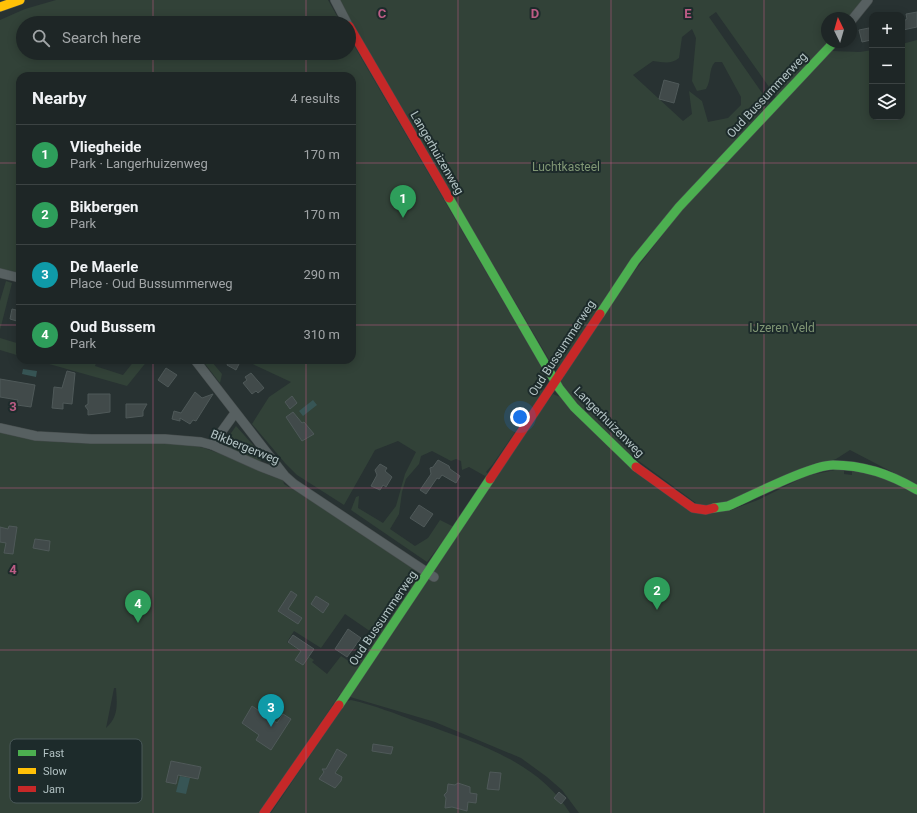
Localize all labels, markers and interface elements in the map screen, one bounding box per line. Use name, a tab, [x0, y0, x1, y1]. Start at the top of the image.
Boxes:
text: C	[378, 6, 387, 21]
text: D	[531, 6, 539, 21]
text: E	[684, 6, 692, 21]
north arrow	[821, 12, 857, 48]
map controls	[869, 12, 905, 120]
button: +	[869, 12, 905, 48]
search box	[16, 16, 356, 60]
icon: search	[30, 27, 52, 49]
text: Search here	[62, 29, 141, 47]
button: −	[869, 48, 905, 84]
street label: Oud Bussummerweg	[724, 49, 810, 141]
button: layers	[869, 84, 905, 120]
text: Nearby	[32, 88, 87, 108]
text: 4 results	[290, 91, 340, 106]
street label: Langerhuizenweg	[407, 109, 467, 197]
text: Vliegheide	[70, 138, 141, 156]
text: 1	[41, 147, 49, 162]
text: 170 m	[303, 147, 340, 162]
text: Park · Langerhuizenweg	[70, 156, 208, 171]
park label: Luchtkasteel	[532, 160, 600, 174]
pin: 1	[390, 185, 416, 218]
text: Bikbergen	[70, 198, 139, 216]
text: 2	[41, 207, 49, 222]
text: 170 m	[303, 207, 340, 222]
text: Park	[70, 216, 96, 231]
text: De Maerle	[70, 258, 138, 276]
text: 3	[41, 267, 49, 282]
text: 290 m	[303, 267, 340, 282]
text: Place · Oud Bussummerweg	[70, 276, 233, 291]
street label: Oud Bussummerweg	[526, 297, 598, 399]
text: Oud Bussem	[70, 318, 155, 336]
park label: IJzeren Veld	[749, 321, 815, 335]
text: 4	[41, 327, 49, 342]
text: 310 m	[303, 327, 340, 342]
text: Park	[70, 336, 96, 351]
street label: Langerhuizenweg	[571, 384, 647, 460]
text: 3	[9, 399, 17, 414]
your location	[510, 407, 530, 427]
street label: Bikbergerweg	[209, 427, 281, 467]
text: 4	[9, 562, 17, 577]
street label: Oud Bussummerweg	[346, 568, 420, 668]
pin: 2	[644, 577, 670, 610]
pin: 4	[125, 590, 151, 623]
pin: 3	[258, 694, 284, 727]
legend	[10, 739, 142, 803]
text: Fast	[43, 747, 65, 760]
text: Slow	[43, 765, 67, 778]
text: Jam	[43, 783, 65, 796]

